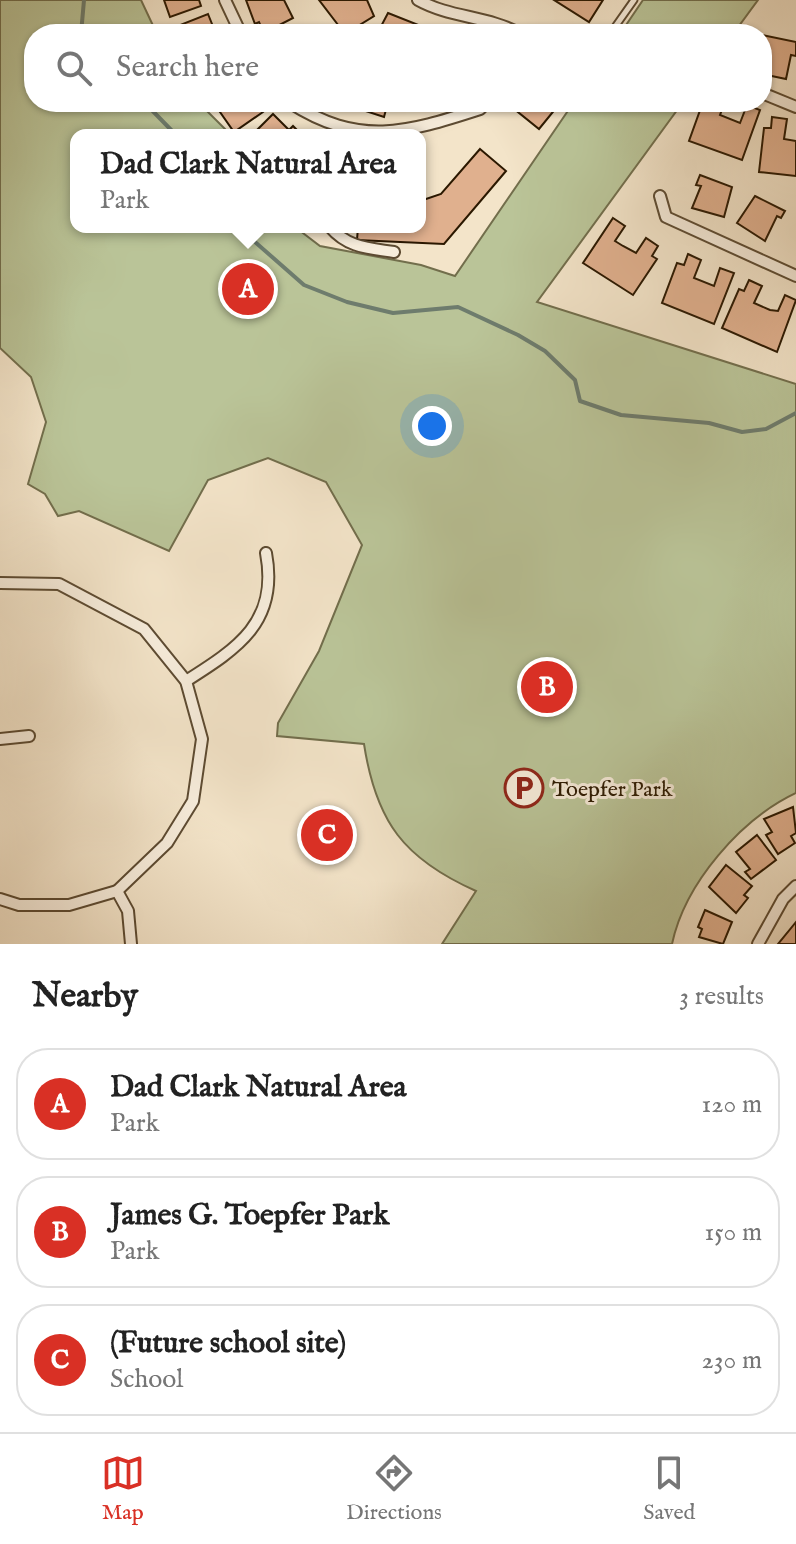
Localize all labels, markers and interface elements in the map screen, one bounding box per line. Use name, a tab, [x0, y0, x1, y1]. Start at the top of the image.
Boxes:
search box	[24, 24, 772, 112]
icon: search	[52, 46, 96, 90]
text: Search here	[116, 49, 259, 87]
popup	[70, 129, 426, 233]
text: Dad Clark Natural Area	[100, 146, 396, 184]
text: Park	[100, 184, 149, 217]
pin: A	[222, 259, 274, 319]
your location	[412, 406, 452, 446]
pin: B	[521, 657, 573, 717]
parking icon: Toepfer Park	[503, 767, 545, 809]
place label: Toepfer Park	[552, 776, 673, 804]
pin: C	[301, 805, 353, 865]
text: Nearby	[32, 975, 138, 1018]
text: 3 results	[679, 980, 764, 1013]
text: Dad Clark Natural Area	[110, 1069, 406, 1107]
text: A	[51, 1088, 69, 1121]
text: 120 m	[702, 1088, 762, 1121]
text: Park	[110, 1107, 159, 1140]
text: James G. Toepfer Park	[110, 1197, 389, 1235]
text: B	[51, 1216, 69, 1249]
text: 150 m	[704, 1216, 762, 1249]
text: Park	[110, 1235, 159, 1268]
text: (Future school site)	[110, 1325, 346, 1363]
text: C	[51, 1344, 69, 1377]
text: 230 m	[702, 1344, 762, 1377]
text: School	[110, 1363, 183, 1396]
tab: Map	[101, 1451, 145, 1527]
tab: Directions	[346, 1451, 442, 1527]
tab: Saved	[643, 1451, 695, 1527]

